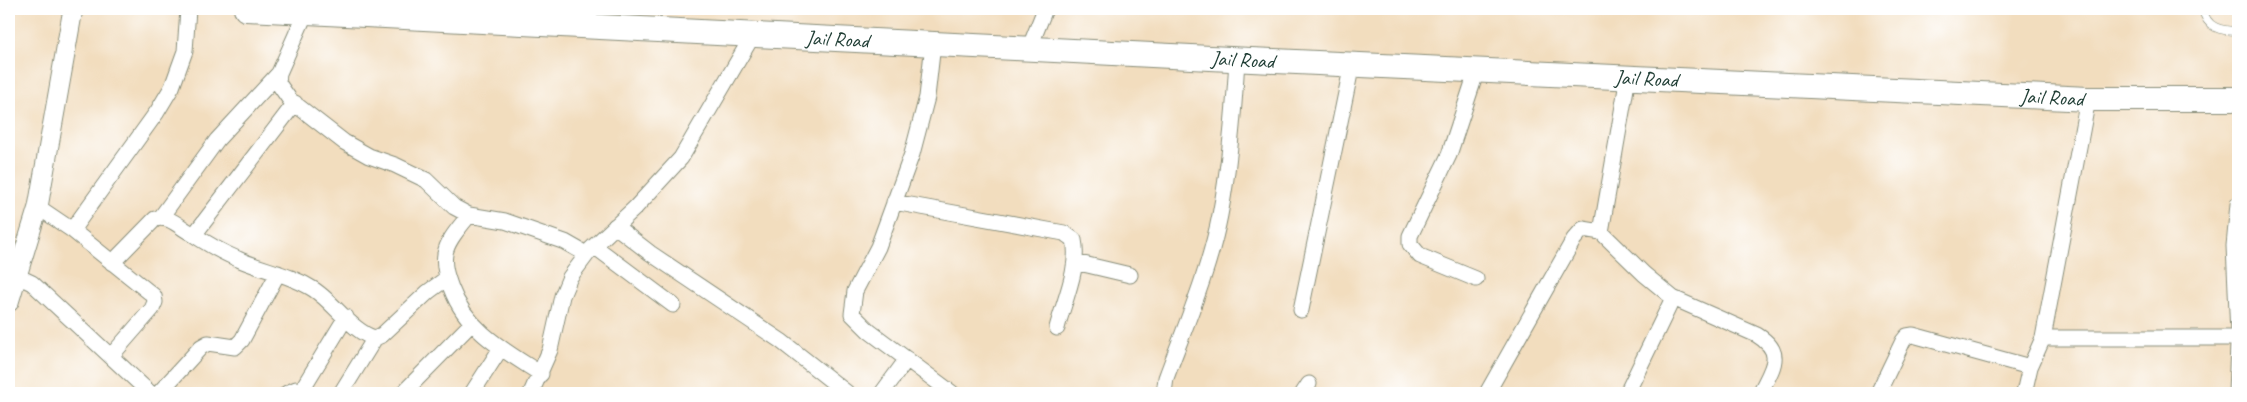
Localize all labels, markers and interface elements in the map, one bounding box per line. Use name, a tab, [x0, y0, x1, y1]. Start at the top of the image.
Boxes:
street label: Jail Road	[804, 24, 873, 54]
street label: Jail Road	[1209, 45, 1279, 74]
street label: Jail Road	[1613, 64, 1682, 93]
street label: Jail Road	[2019, 83, 2088, 112]

